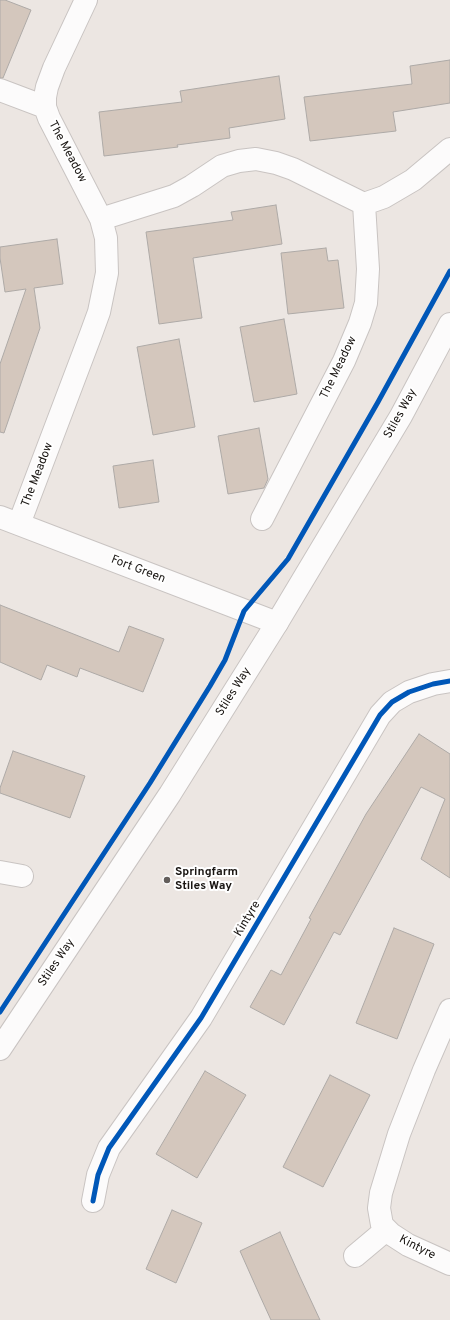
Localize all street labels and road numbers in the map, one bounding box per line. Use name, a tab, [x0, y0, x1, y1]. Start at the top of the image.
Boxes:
street label: The Meadow	[45, 119, 89, 185]
street label: The Meadow	[318, 334, 360, 402]
street label: Stiles Way	[381, 387, 421, 441]
street label: The Meadow	[19, 441, 57, 509]
street label: Fort Green	[109, 553, 167, 587]
street label: Stiles Way	[213, 665, 255, 719]
street label: Kintyre	[232, 899, 264, 939]
street label: Stiles Way	[36, 936, 78, 990]
street label: Kintyre	[396, 1233, 438, 1263]

